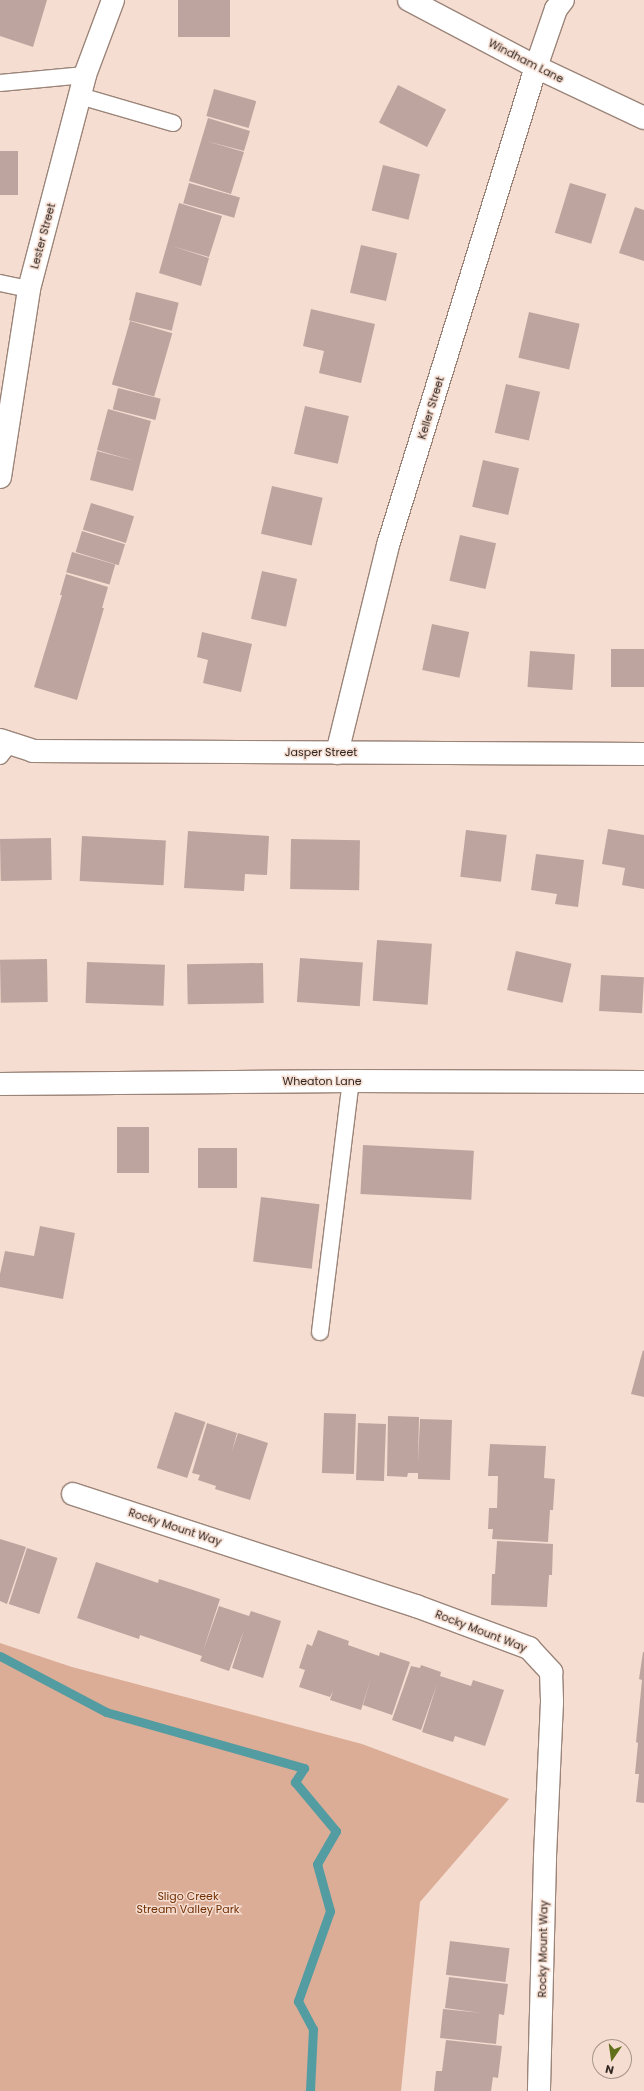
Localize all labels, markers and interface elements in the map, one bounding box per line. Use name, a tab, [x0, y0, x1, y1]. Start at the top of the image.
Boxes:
street label: Windham Lane	[486, 36, 566, 86]
street label: Lester Street	[28, 202, 58, 270]
street label: Keller Street	[415, 375, 447, 441]
street label: Jasper Street	[285, 745, 357, 759]
street label: Wheaton Lane	[282, 1074, 362, 1088]
street label: Rocky Mount Way	[127, 1506, 223, 1548]
street label: Rocky Mount Way	[433, 1607, 529, 1655]
park label: Sligo Creek Stream Valley Park	[137, 1890, 239, 1916]
street label: Rocky Mount Way	[536, 1900, 550, 1998]
north arrow	[592, 2039, 632, 2079]
text: N	[604, 2061, 615, 2078]

